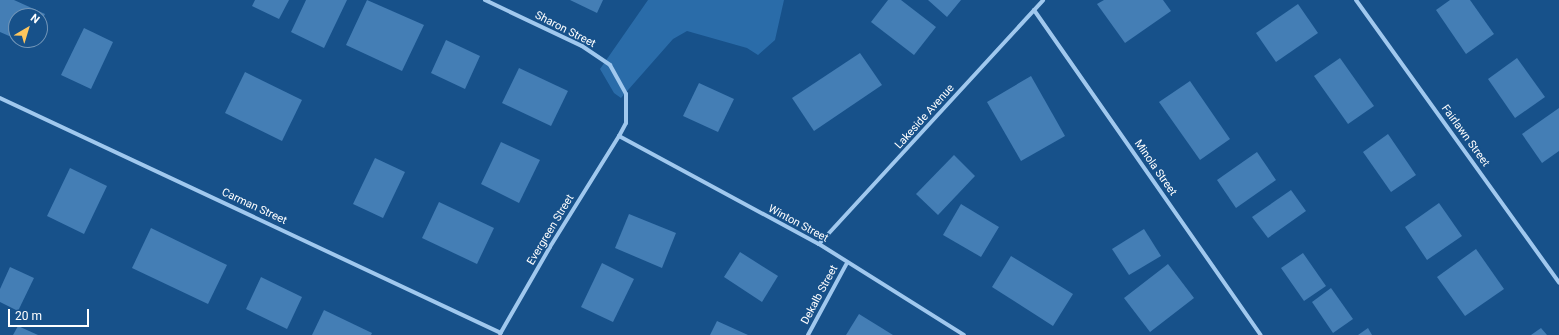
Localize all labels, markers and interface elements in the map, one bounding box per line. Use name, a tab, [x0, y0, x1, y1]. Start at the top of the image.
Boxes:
north arrow	[8, 8, 48, 48]
street label: Sharon Street	[532, 9, 598, 51]
text: N	[28, 11, 42, 26]
street label: Lakeside Avenue	[893, 82, 957, 152]
street label: Fairlawn Street	[1438, 103, 1492, 169]
street label: Minola Street	[1131, 138, 1179, 198]
street label: Carman Street	[219, 186, 289, 228]
street label: Evergreen Street	[525, 192, 577, 268]
street label: Winton Street	[766, 203, 830, 245]
street label: Dekalb Street	[799, 263, 841, 327]
scale bar	[10, 301, 91, 327]
text: 20 m	[15, 309, 42, 323]

